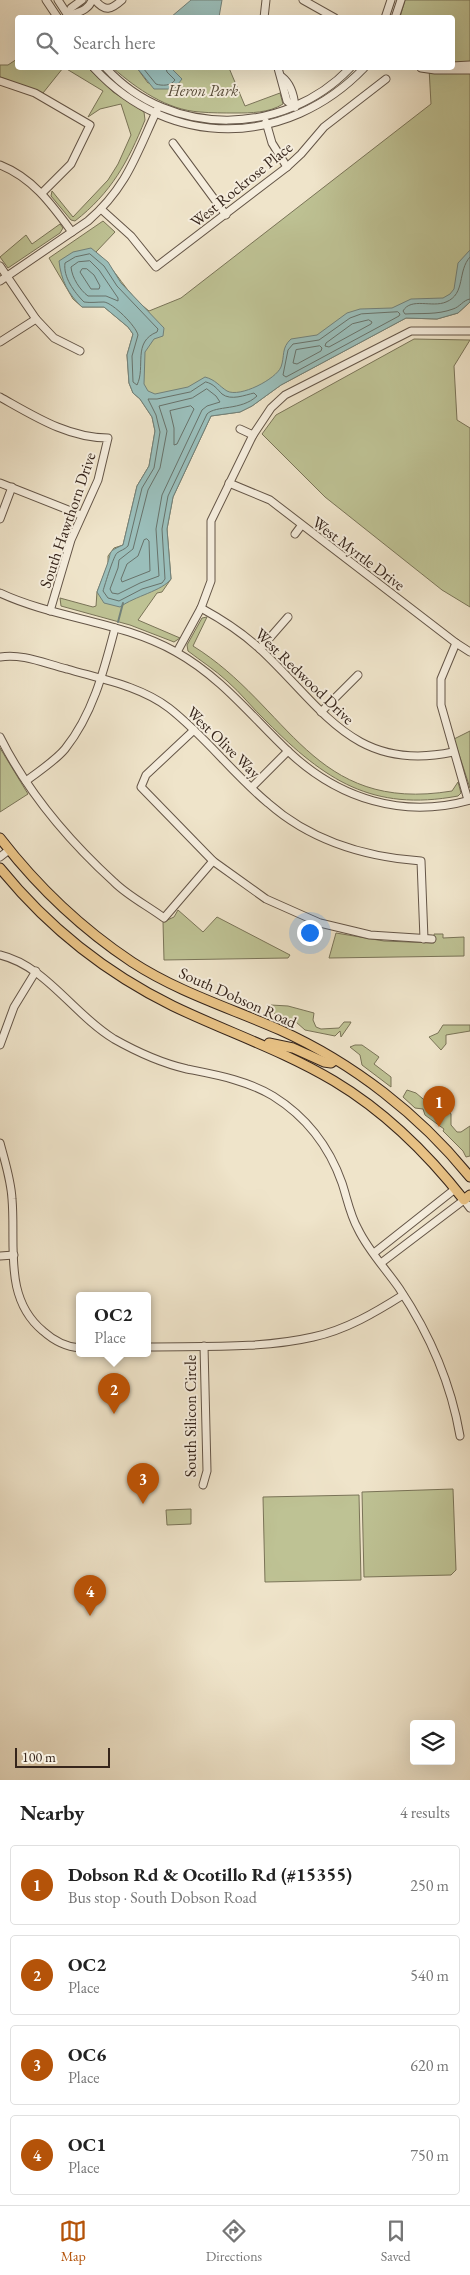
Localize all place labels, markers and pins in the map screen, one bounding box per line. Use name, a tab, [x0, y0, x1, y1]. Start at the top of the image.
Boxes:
pin: 1	[423, 1086, 455, 1127]
pin: 2	[98, 1373, 130, 1414]
pin: 3	[127, 1463, 159, 1504]
pin: 4	[74, 1575, 106, 1616]

